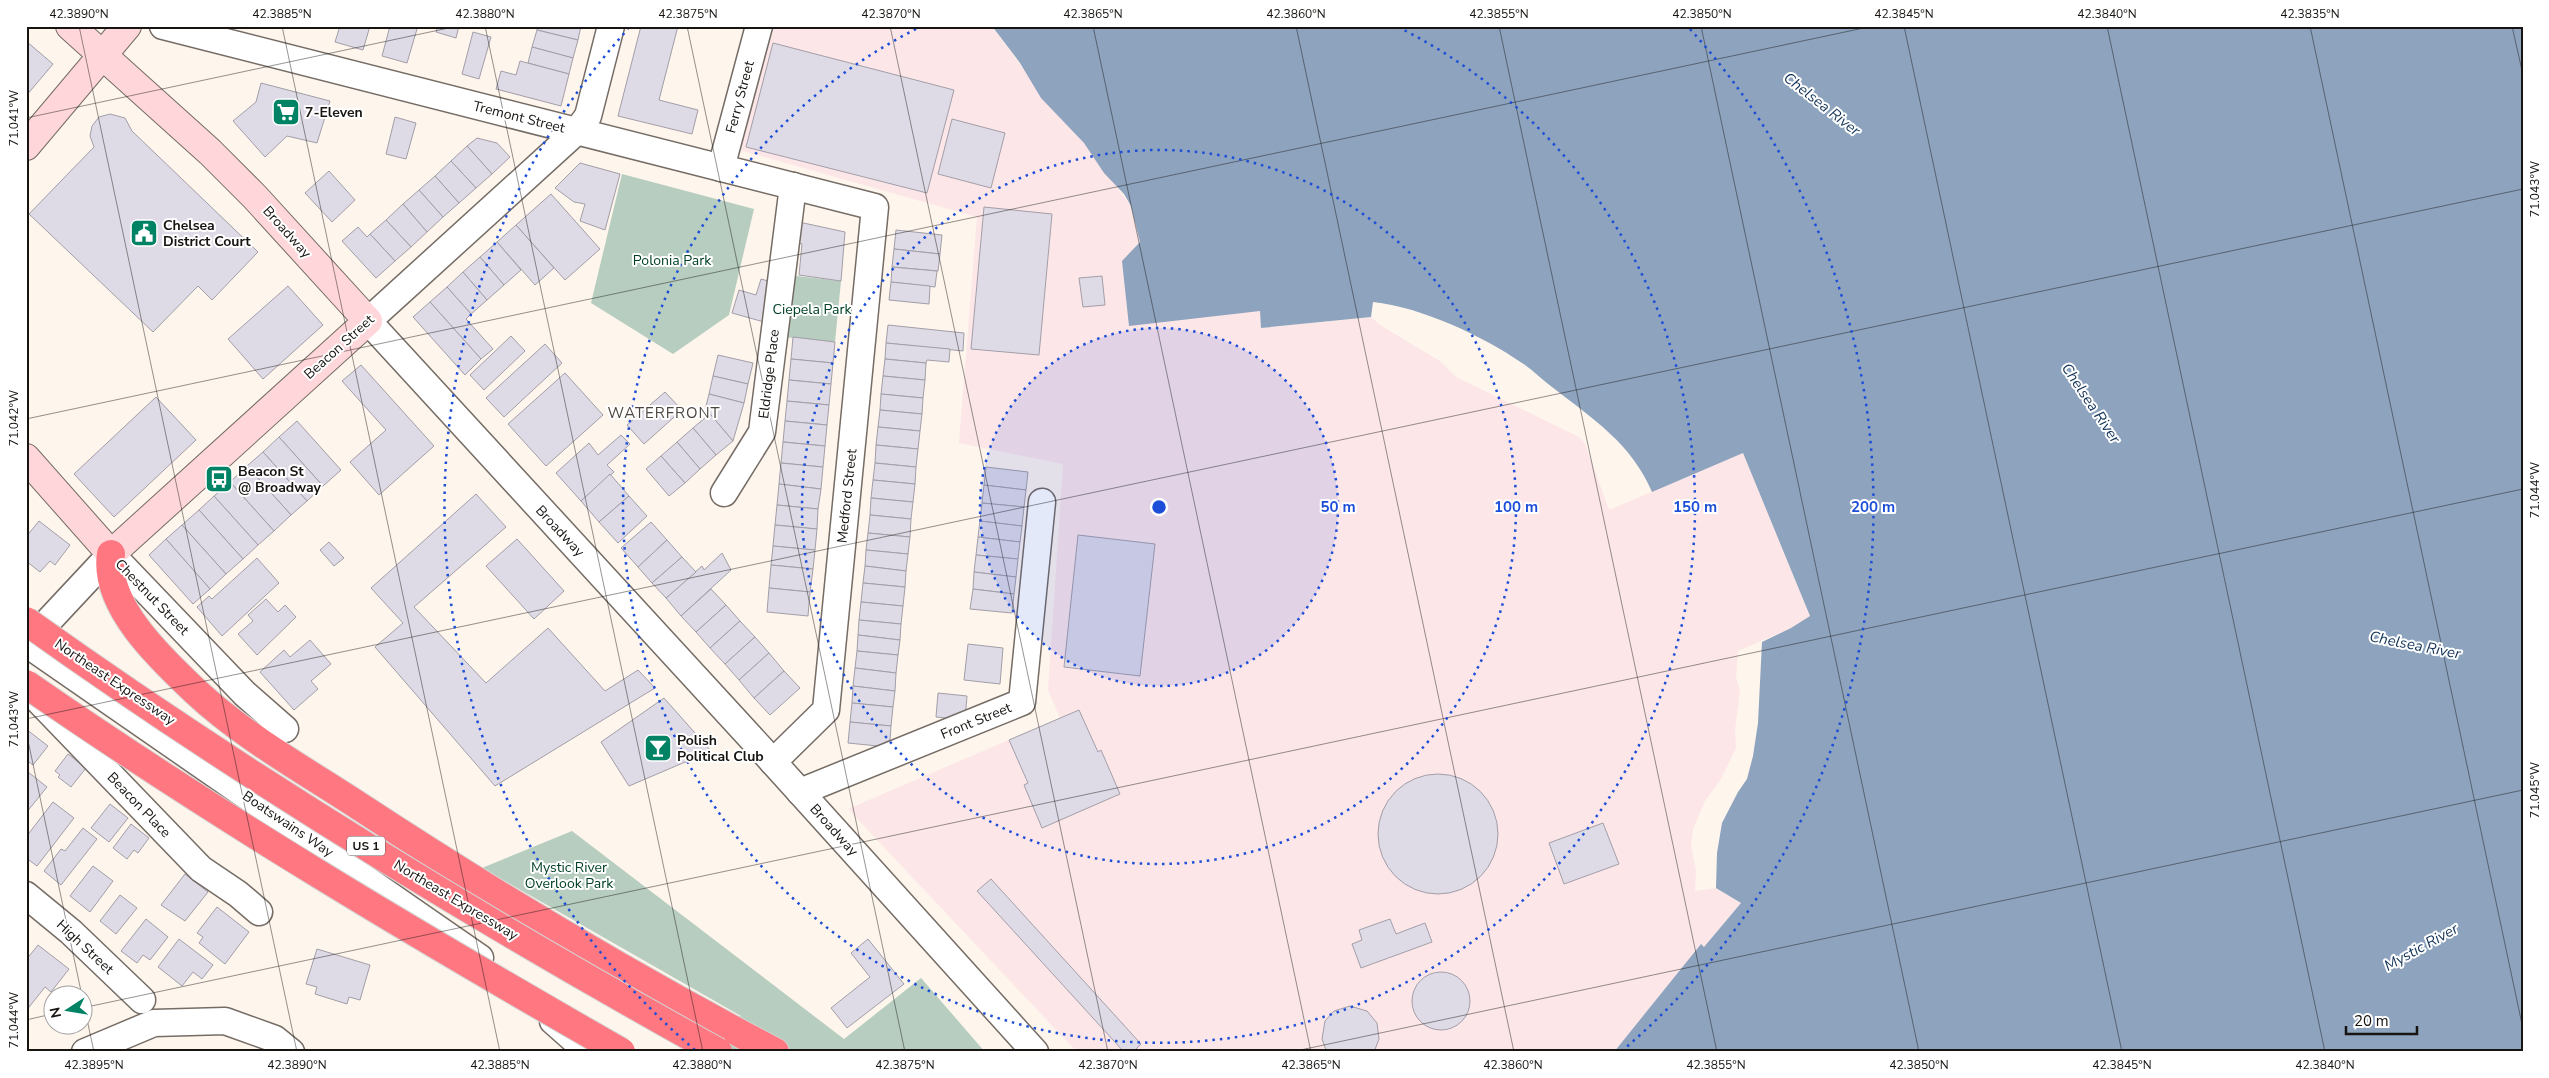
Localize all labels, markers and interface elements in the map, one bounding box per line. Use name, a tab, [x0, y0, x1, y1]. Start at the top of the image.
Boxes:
text: 42.3890°N	[49, 6, 109, 22]
text: 42.3885°N	[252, 6, 312, 22]
text: 42.3880°N	[455, 6, 515, 22]
text: 42.3875°N	[658, 6, 718, 22]
text: 42.3870°N	[861, 6, 921, 22]
text: 42.3865°N	[1063, 6, 1123, 22]
text: 42.3860°N	[1266, 6, 1326, 22]
text: 42.3855°N	[1469, 6, 1529, 22]
text: 42.3850°N	[1672, 6, 1732, 22]
text: 42.3845°N	[1874, 6, 1934, 22]
text: 42.3840°N	[2077, 6, 2137, 22]
text: 42.3835°N	[2280, 6, 2340, 22]
street label: Ferry Street	[721, 59, 759, 135]
water label: Chelsea River	[1779, 68, 1865, 141]
text: 71.041°W	[6, 90, 22, 146]
street label: Tremont Street	[471, 96, 567, 138]
supermarket icon: 7-Eleven	[271, 97, 301, 127]
place label: 7-Eleven	[305, 103, 363, 122]
text: 71.043°W	[2527, 161, 2543, 217]
street label: Broadway	[259, 202, 316, 263]
place label: Chelsea District Court	[163, 216, 251, 251]
public building icon: Chelsea District Court	[129, 218, 159, 248]
park label: Polonia Park	[633, 251, 712, 270]
park label: Ciepela Park	[773, 300, 852, 319]
street label: Beacon Street	[300, 310, 378, 384]
street label: Eldridge Place	[754, 328, 784, 420]
water label: Chelsea River	[2057, 359, 2125, 447]
text: 71.042°W	[6, 390, 22, 446]
district label: WATERFRONT	[607, 403, 721, 423]
street label: Medford Street	[833, 448, 861, 544]
place label: Beacon St @ Broadway	[238, 462, 322, 497]
text: 71.044°W	[2527, 462, 2543, 518]
bus stop icon: Beacon St @ Broadway	[204, 464, 234, 494]
text: 50 m	[1320, 497, 1356, 517]
text: 100 m	[1494, 497, 1538, 517]
text: 150 m	[1673, 497, 1717, 517]
text: 200 m	[1851, 497, 1895, 517]
centre of rings	[1150, 498, 1168, 516]
street label: Broadway	[531, 501, 589, 561]
street label: Chestnut Street	[111, 555, 193, 639]
water label: Chelsea River	[2368, 626, 2463, 664]
street label: Northeast Expressway	[51, 634, 180, 730]
text: 71.043°W	[6, 691, 22, 747]
street label: Front Street	[938, 698, 1014, 744]
place label: Polish Political Club	[677, 731, 764, 766]
bar icon: Polish Political Club	[643, 733, 673, 763]
text: 71.045°W	[2527, 762, 2543, 818]
street label: Beacon Place	[103, 768, 175, 842]
street label: Boatswains Way	[239, 787, 338, 862]
street label: Broadway	[806, 800, 863, 861]
road number: US 1	[347, 836, 385, 856]
street label: Northeast Expressway	[390, 855, 522, 945]
park label: Mystic River Overlook Park	[525, 858, 614, 893]
street label: High Street	[52, 916, 118, 979]
water label: Mystic River	[2380, 918, 2462, 976]
north arrow	[42, 986, 92, 1036]
text: 71.044°W	[6, 992, 22, 1048]
scale bar	[2346, 1003, 2418, 1035]
text: N	[45, 1005, 66, 1020]
text: 20 m	[2354, 1011, 2389, 1031]
text: 42.3895°N	[64, 1057, 124, 1073]
text: 42.3890°N	[267, 1057, 327, 1073]
text: 42.3885°N	[470, 1057, 530, 1073]
text: 42.3880°N	[672, 1057, 732, 1073]
text: 42.3875°N	[875, 1057, 935, 1073]
text: 42.3870°N	[1078, 1057, 1138, 1073]
text: 42.3865°N	[1281, 1057, 1341, 1073]
text: 42.3860°N	[1483, 1057, 1543, 1073]
text: 42.3855°N	[1686, 1057, 1746, 1073]
text: 42.3850°N	[1889, 1057, 1949, 1073]
text: 42.3845°N	[2092, 1057, 2152, 1073]
text: 42.3840°N	[2295, 1057, 2355, 1073]

